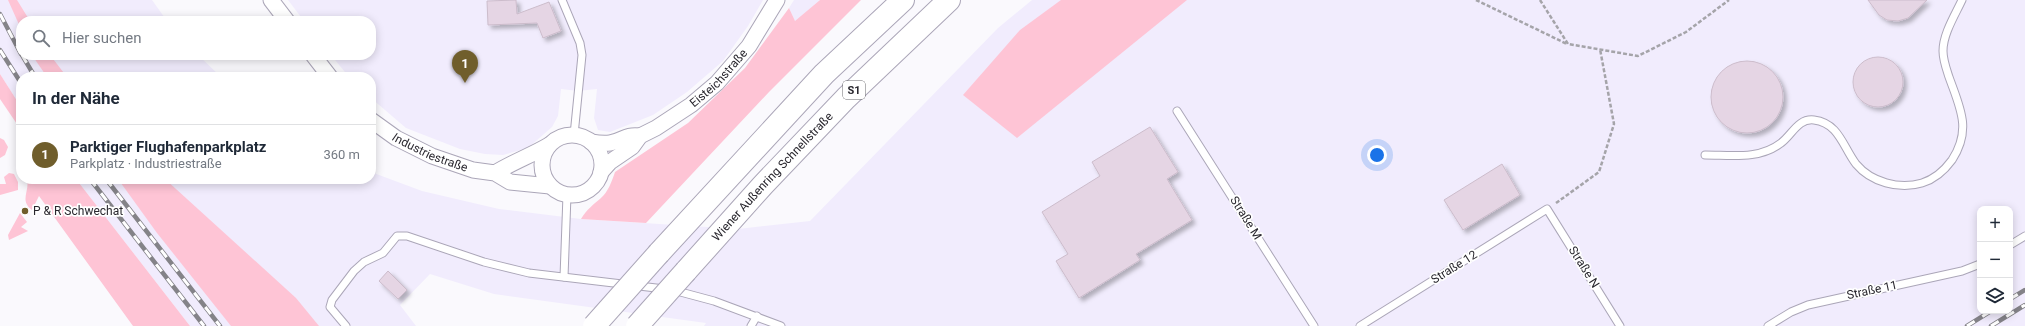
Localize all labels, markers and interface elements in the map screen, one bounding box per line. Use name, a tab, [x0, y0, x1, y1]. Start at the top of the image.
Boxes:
search box	[16, 16, 376, 60]
icon: search	[30, 27, 52, 49]
text: Hier suchen	[62, 29, 141, 47]
street label: Eisteichstraße	[687, 46, 750, 110]
pin: 1	[452, 50, 478, 83]
road number: S1	[843, 81, 865, 99]
text: In der Nähe	[32, 88, 120, 108]
street label: Wiener Außenring Schnellstraße	[709, 109, 836, 244]
street label: Industriestraße	[389, 130, 470, 175]
text: Parktiger Flughafenparkplatz	[70, 138, 266, 156]
your location	[1367, 145, 1387, 165]
text: 1	[41, 147, 49, 162]
text: 360 m	[323, 147, 360, 162]
text: Parkplatz · Industriestraße	[70, 156, 222, 171]
street label: Straße M	[1227, 194, 1265, 242]
place label: P & R Schwechat	[33, 204, 123, 218]
marker: P & R Schwechat	[20, 206, 30, 216]
map controls	[1977, 206, 2013, 314]
button: +	[1977, 206, 2013, 242]
button: −	[1977, 242, 2013, 278]
street label: Straße N	[1566, 244, 1602, 290]
street label: Straße 12	[1429, 247, 1480, 287]
street label: Straße 11	[1845, 278, 1899, 302]
button: layers	[1977, 278, 2013, 314]

